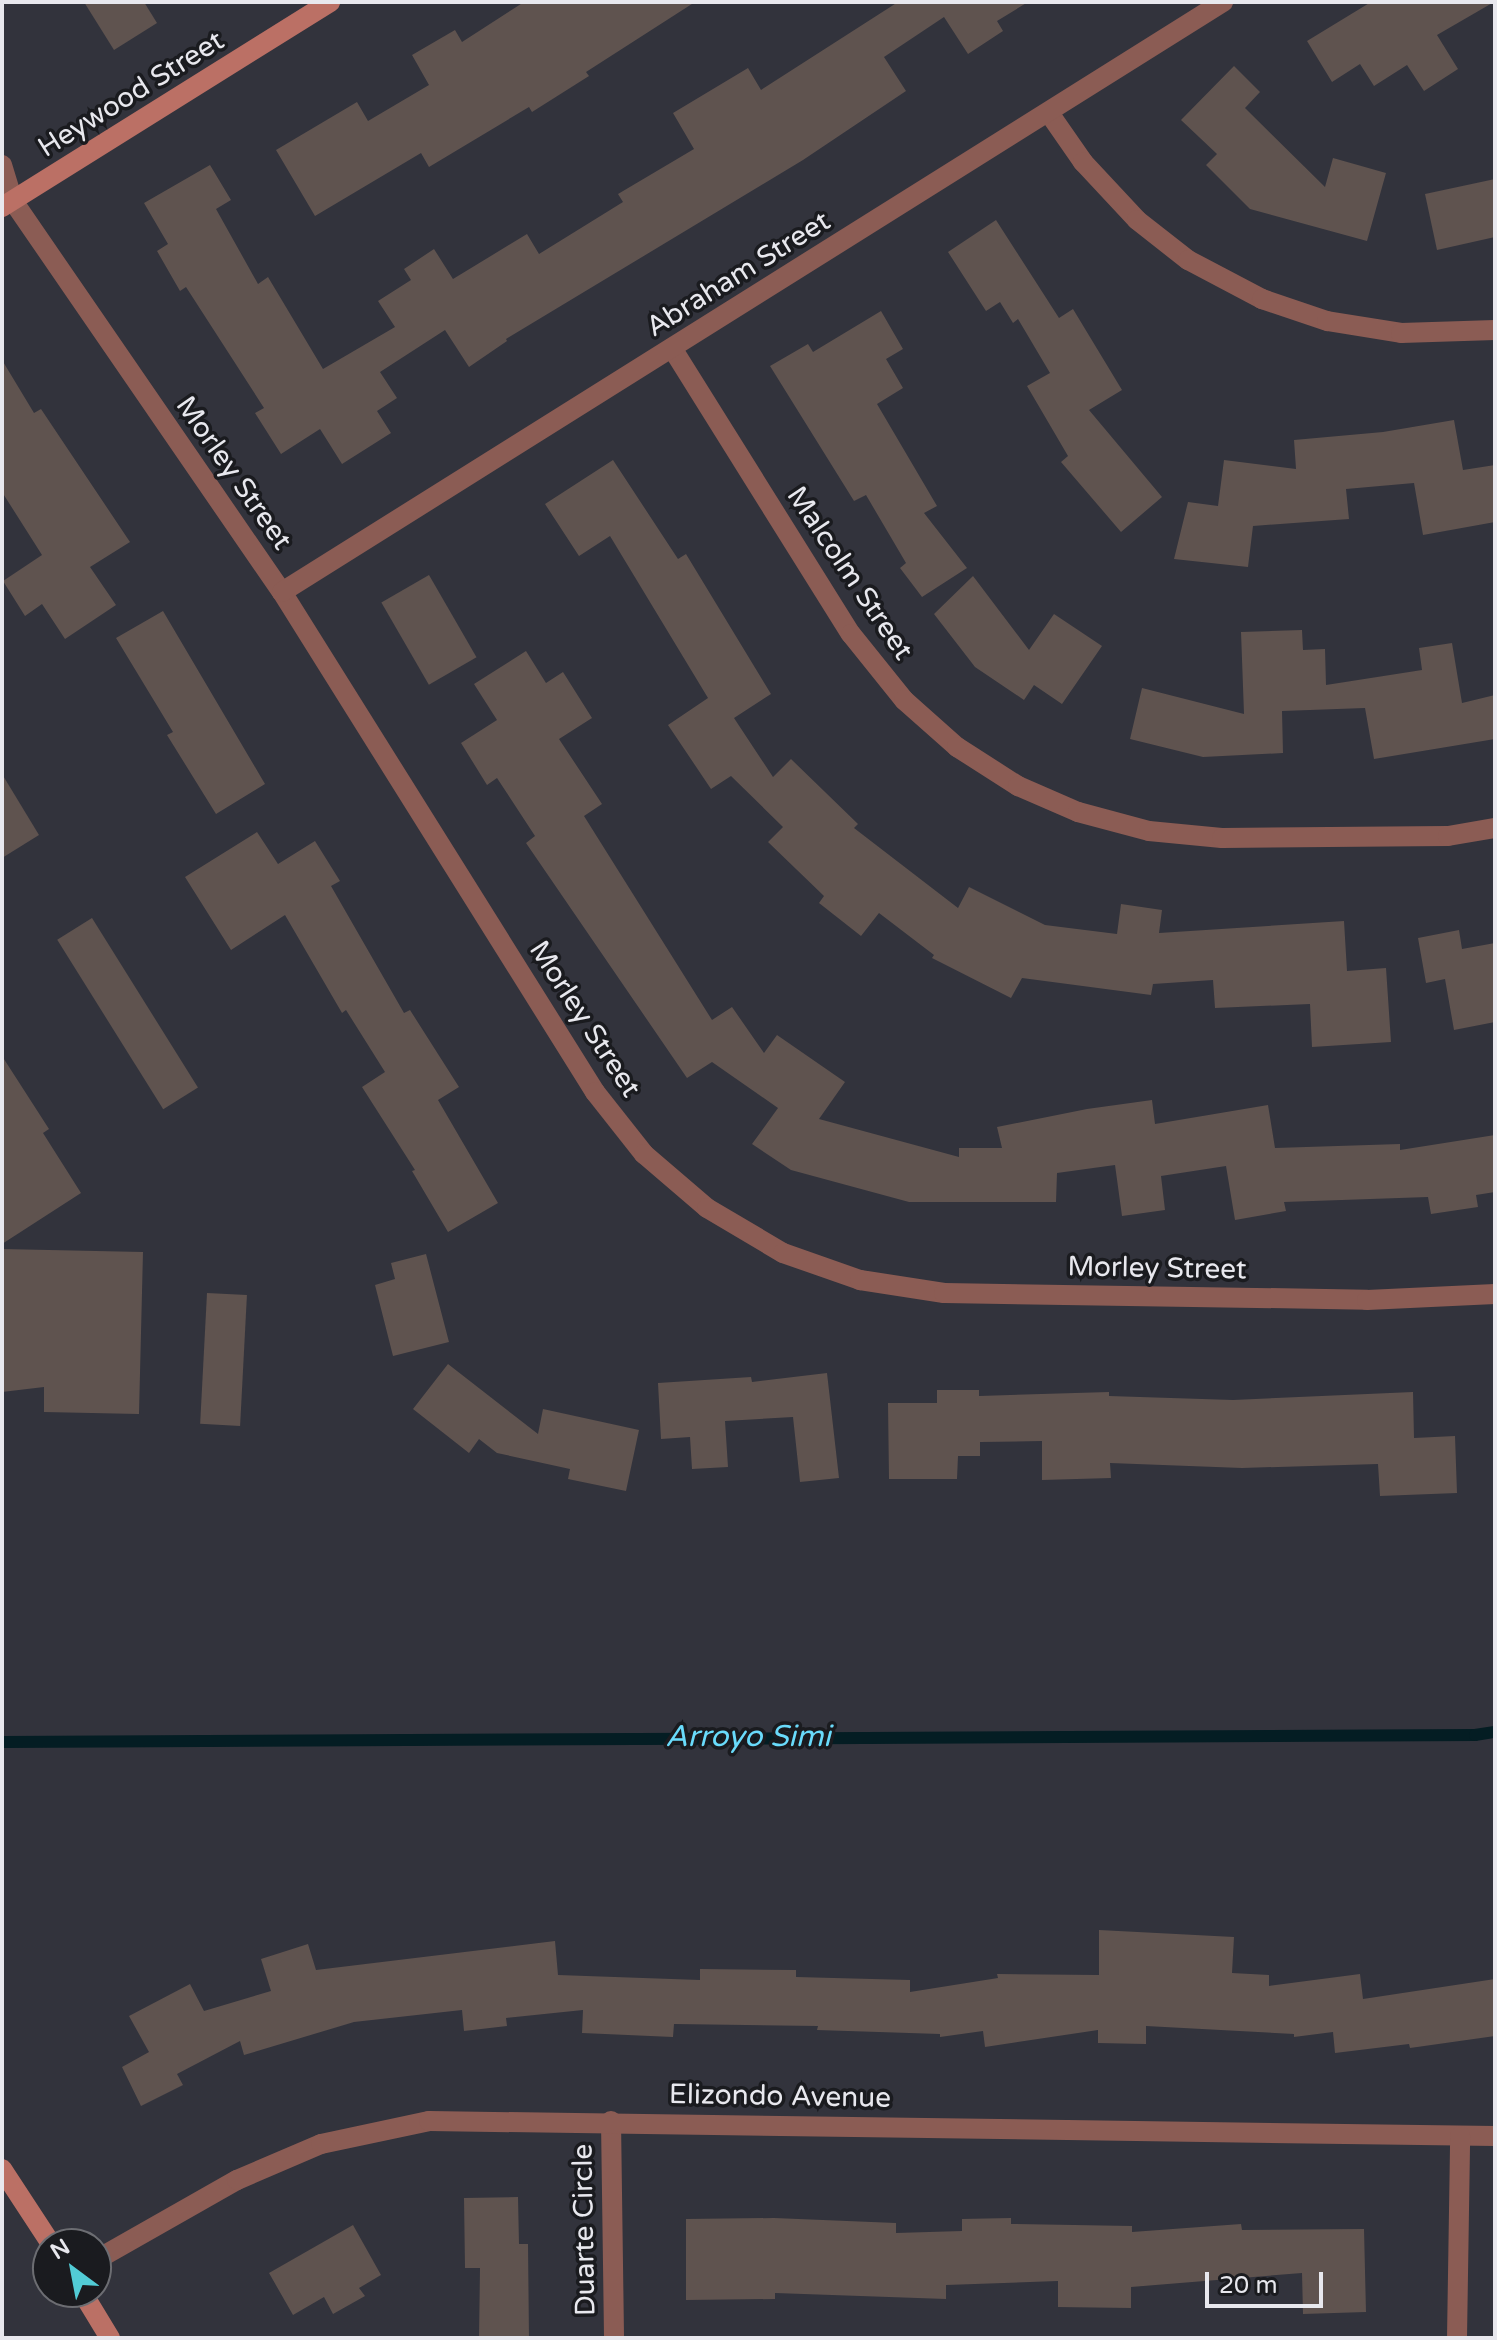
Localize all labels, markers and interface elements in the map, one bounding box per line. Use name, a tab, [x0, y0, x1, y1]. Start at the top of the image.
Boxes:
street label: Heywood Street	[32, 23, 230, 165]
street label: Abraham Street	[640, 204, 836, 344]
street label: Morley Street	[169, 390, 299, 556]
street label: Malcolm Street	[780, 480, 920, 666]
street label: Morley Street	[522, 935, 648, 1103]
street label: Morley Street	[1067, 1250, 1247, 1286]
water label: Arroyo Simi	[665, 1719, 831, 1755]
street label: Elizondo Avenue	[669, 2077, 891, 2115]
street label: Duarte Circle	[566, 2144, 602, 2316]
north arrow	[32, 2228, 112, 2308]
text: N	[46, 2234, 75, 2265]
scale bar	[1209, 2256, 1327, 2306]
text: 20 m	[1219, 2271, 1277, 2300]

